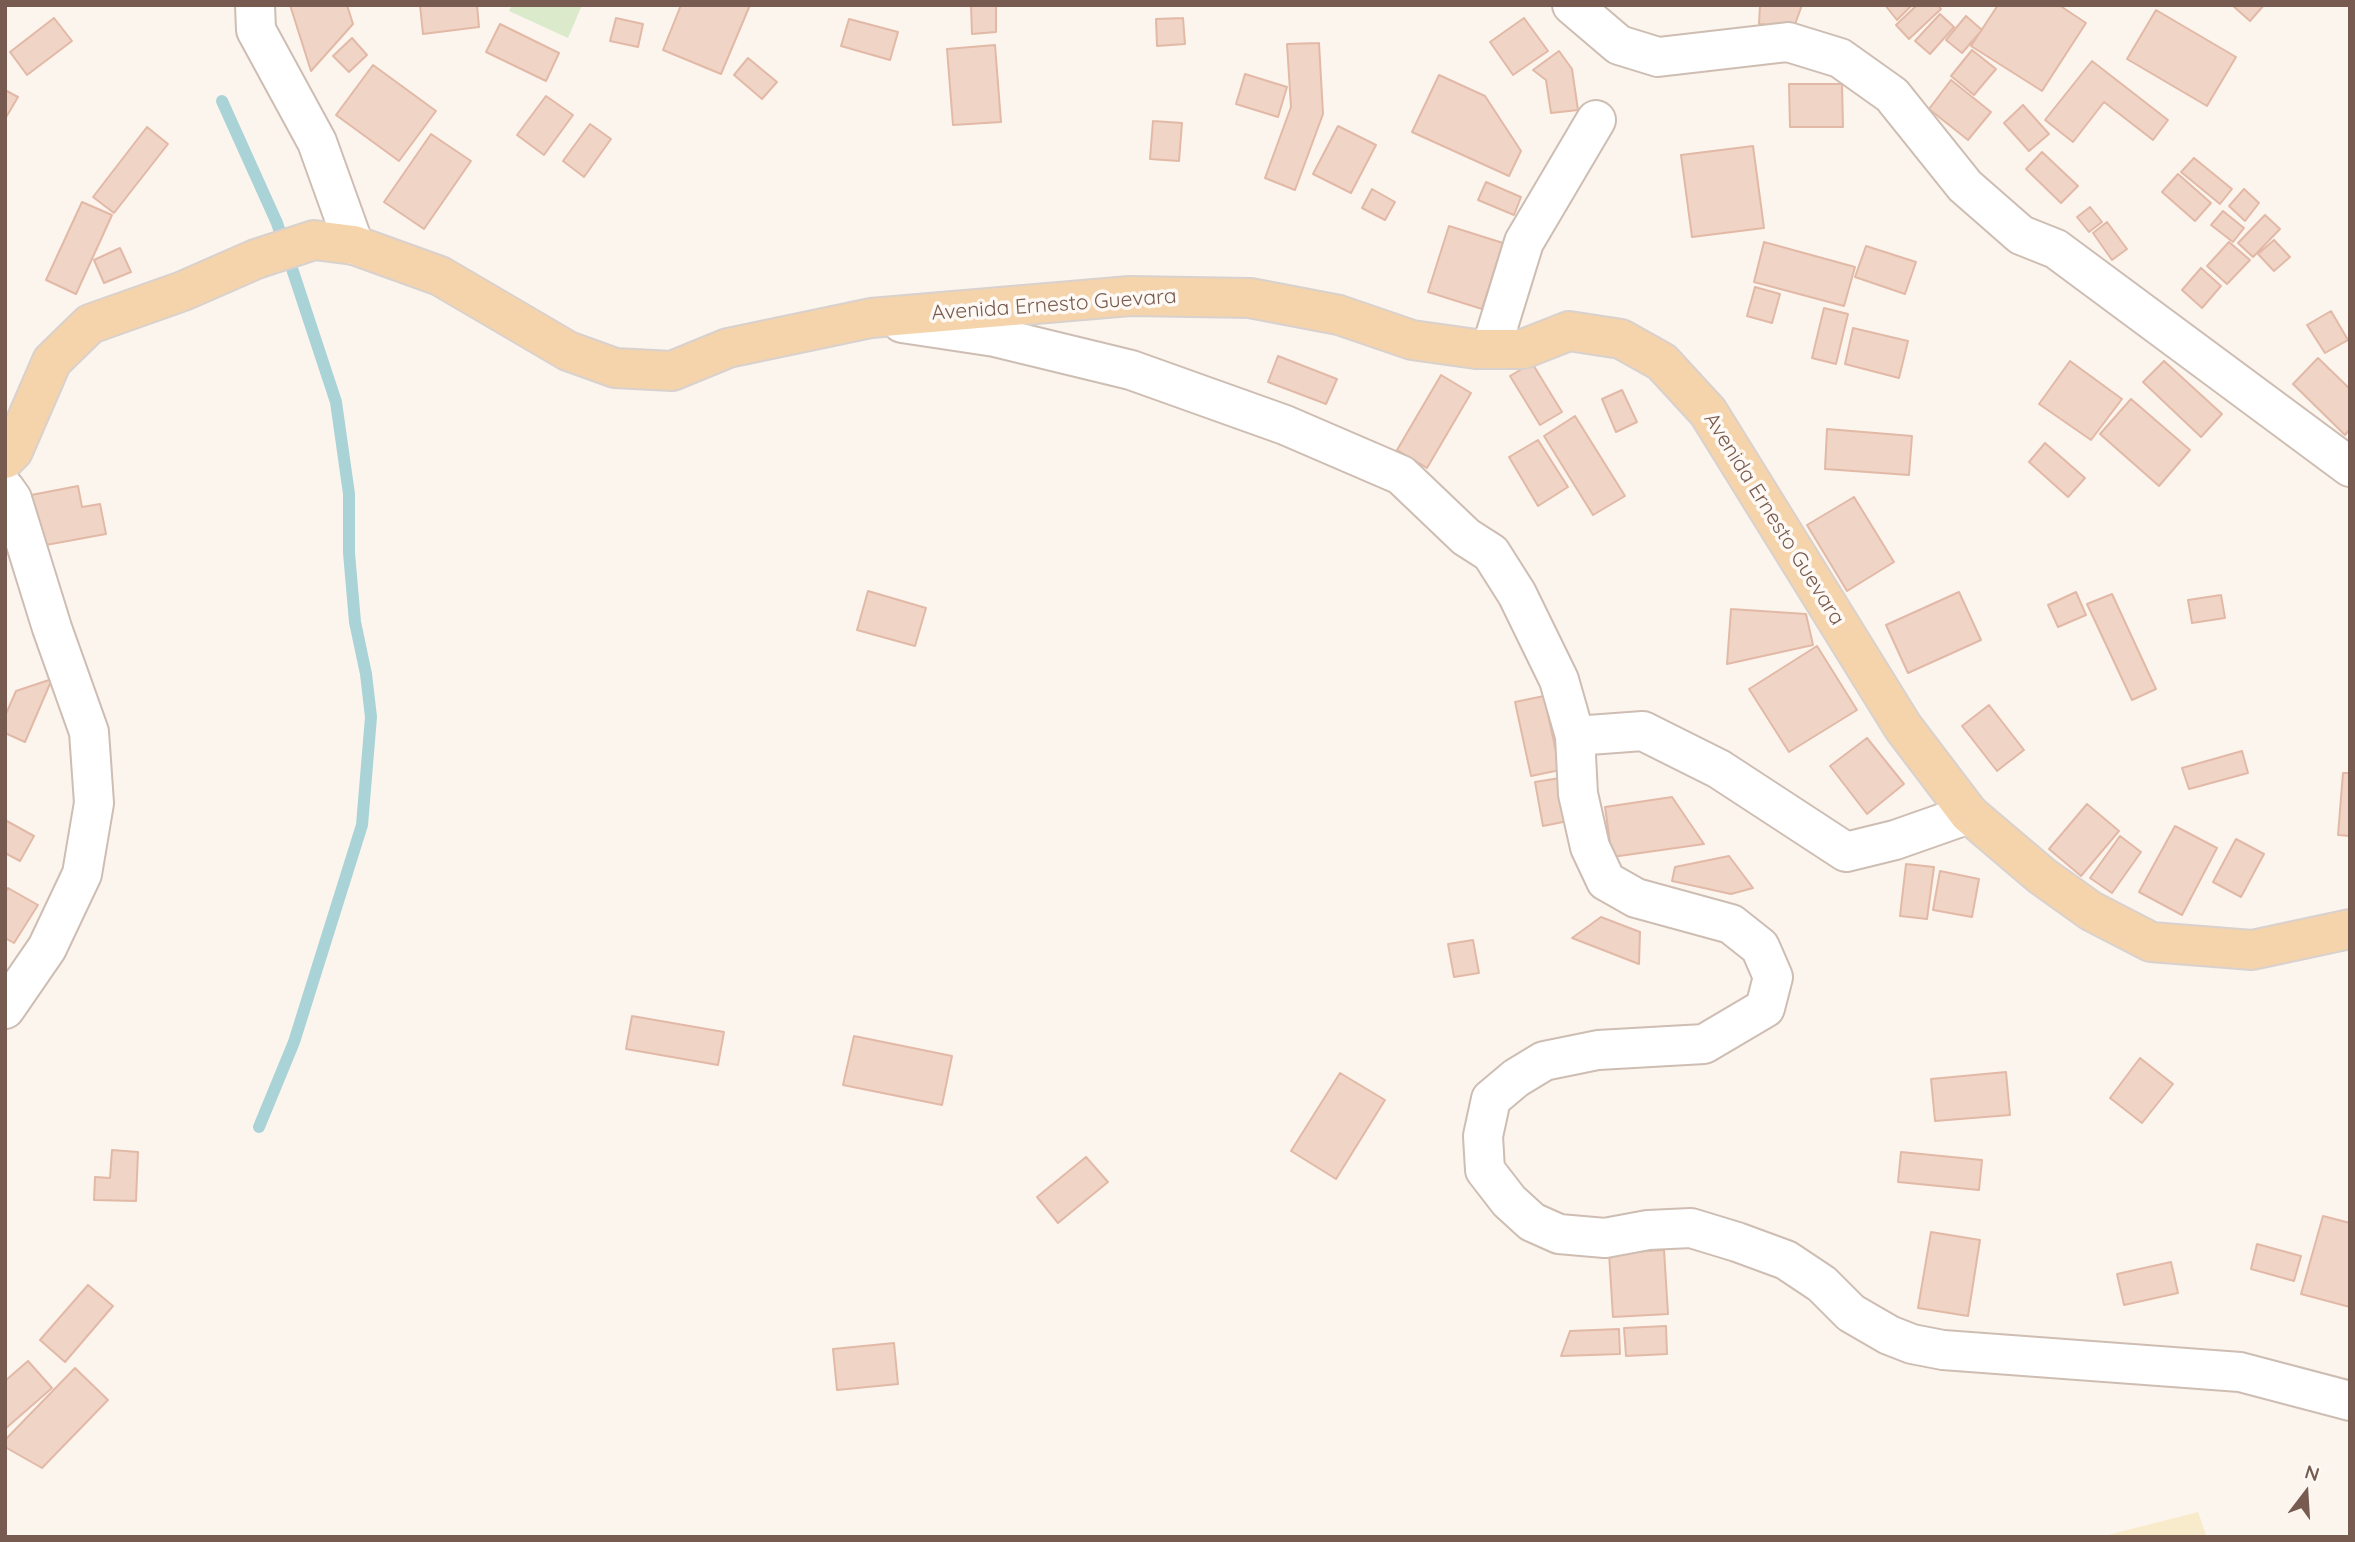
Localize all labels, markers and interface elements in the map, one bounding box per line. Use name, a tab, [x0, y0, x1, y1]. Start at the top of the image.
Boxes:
street label: Avenida Ernesto Guevara	[931, 284, 1177, 326]
street label: Avenida Ernesto Guevara	[1698, 408, 1850, 630]
north arrow	[2271, 1458, 2341, 1528]
text: N	[2302, 1459, 2322, 1486]

